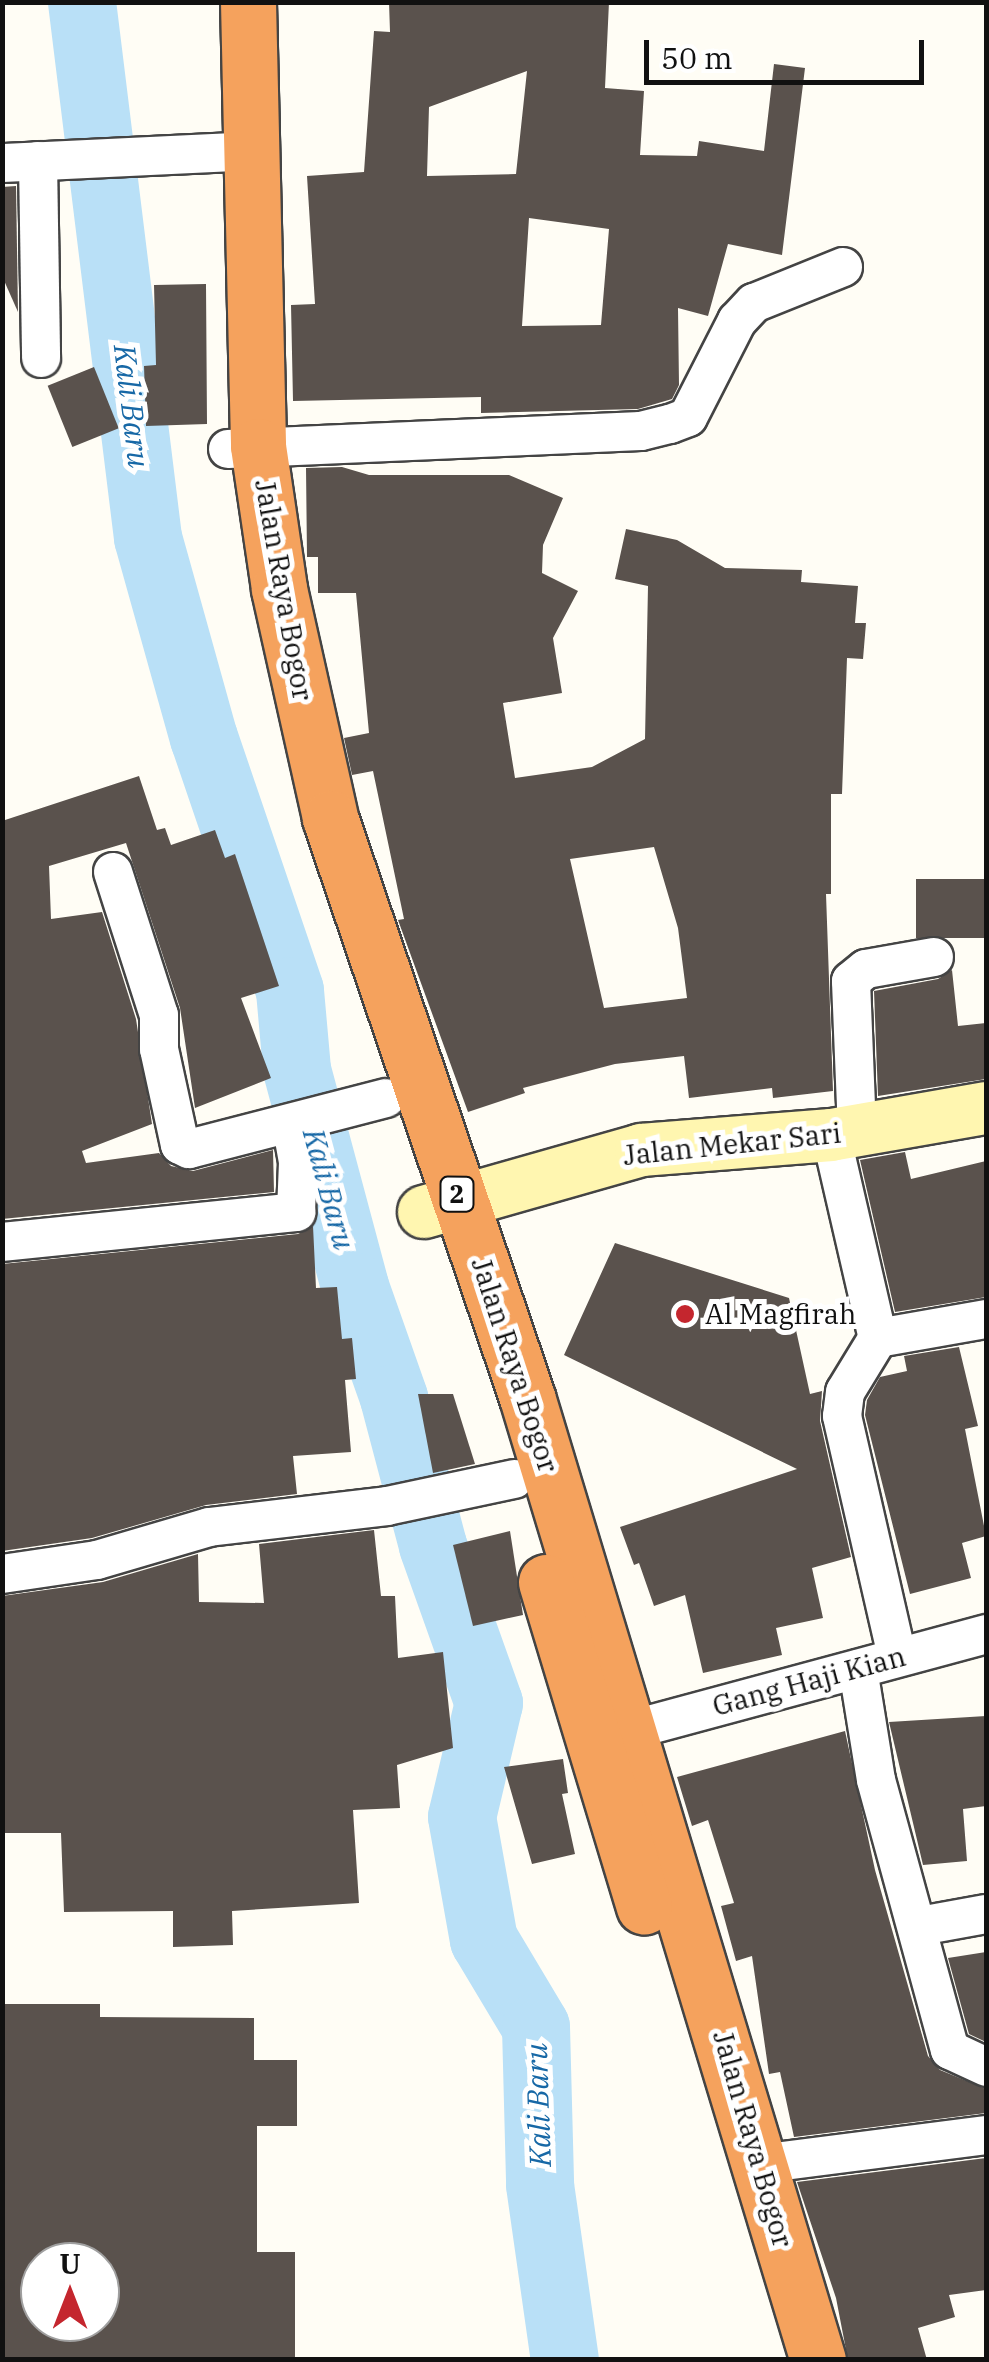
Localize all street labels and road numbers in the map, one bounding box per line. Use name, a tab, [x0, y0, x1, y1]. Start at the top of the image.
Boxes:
street label: Jalan Raya Bogor	[248, 477, 320, 703]
street label: Jalan Mekar Sari	[621, 1116, 843, 1172]
road number: 2	[440, 1174, 474, 1214]
street label: Jalan Raya Bogor	[464, 1253, 566, 1477]
street label: Gang Haji Kian	[709, 1639, 909, 1723]
street label: Jalan Raya Bogor	[706, 2027, 800, 2251]

